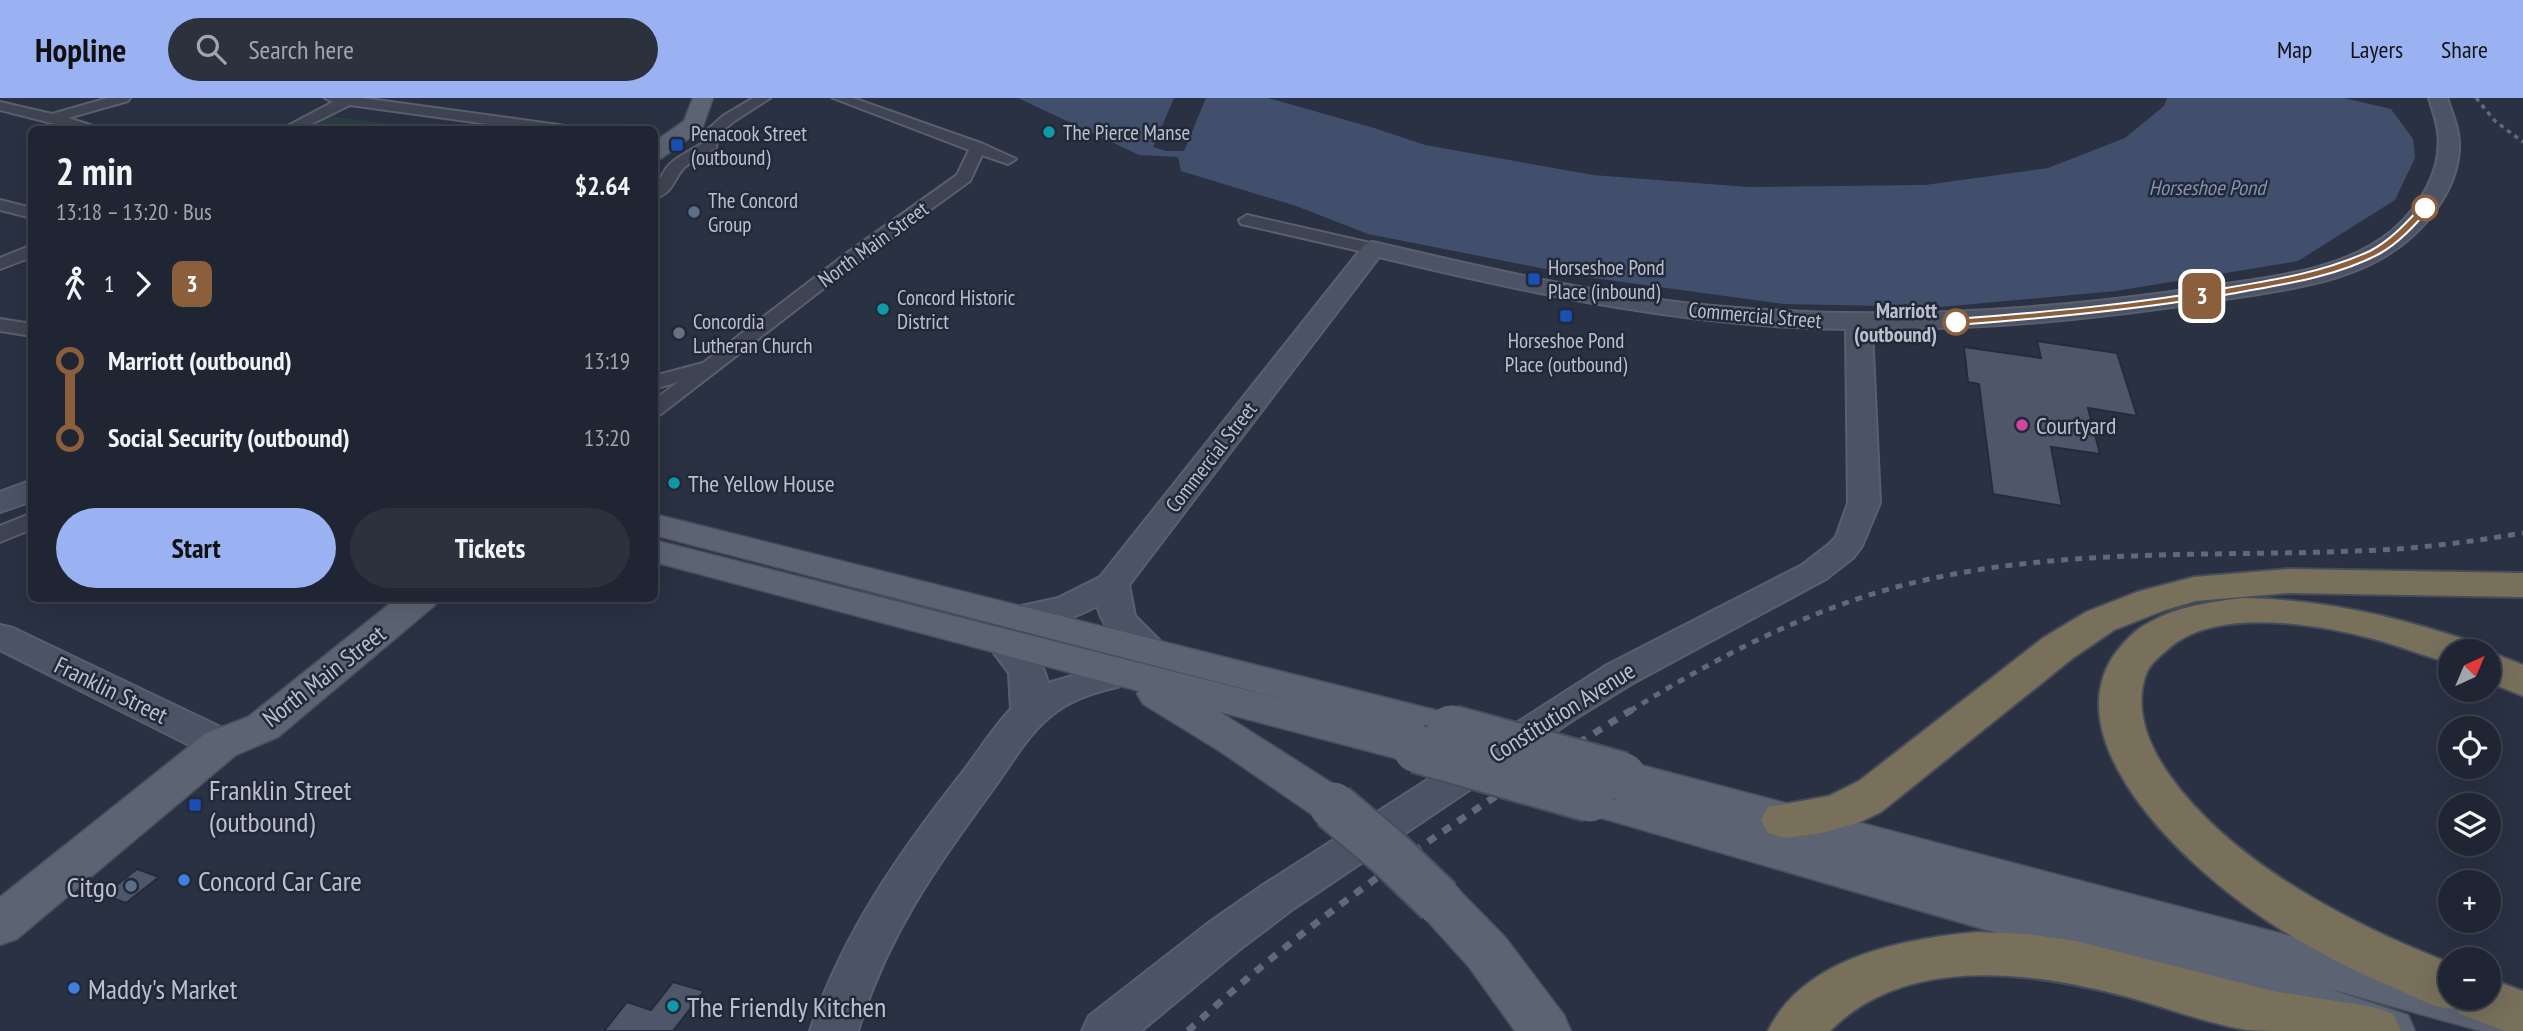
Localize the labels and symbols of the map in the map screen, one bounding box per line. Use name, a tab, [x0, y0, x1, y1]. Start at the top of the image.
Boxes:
place label: The Pierce Manse	[1063, 119, 1190, 146]
place label: Penacook Street (outbound)	[691, 120, 807, 171]
marker: The Pierce Manse	[1041, 124, 1057, 140]
marker: Penacook Street (outbound)	[669, 137, 685, 153]
water label: Horseshoe Pond	[2149, 174, 2268, 201]
place label: The Concord Group	[708, 187, 798, 238]
street label: North Main Street	[813, 195, 934, 293]
unlabelled marker	[2412, 195, 2438, 221]
marker: The Concord Group	[686, 204, 702, 220]
place label: Horseshoe Pond Place (inbound)	[1548, 254, 1665, 305]
marker: Horseshoe Pond Place (inbound)	[1526, 271, 1542, 287]
line badge: 3	[2179, 273, 2225, 319]
place label: Concord Historic District	[897, 284, 1016, 335]
street label: Commercial Street	[1688, 296, 1823, 334]
place label: Marriott (outbound)	[1854, 297, 1937, 348]
marker: Concord Historic District	[875, 301, 891, 317]
place label: Concordia Lutheran Church	[693, 308, 813, 359]
marker: Horseshoe Pond Place (outbound)	[1558, 308, 1574, 324]
marker: Marriott (outbound)	[1943, 309, 1969, 335]
marker: Concordia Lutheran Church	[671, 325, 687, 341]
place label: Horseshoe Pond Place (outbound)	[1505, 327, 1627, 378]
street label: Commercial Street	[1159, 396, 1263, 518]
place label: Courtyard	[2036, 410, 2116, 441]
marker: Courtyard	[2014, 417, 2030, 433]
place label: The Yellow House	[688, 468, 835, 499]
marker: The Yellow House	[666, 475, 682, 491]
street label: North Main Street	[256, 618, 392, 734]
north arrow	[2438, 639, 2501, 702]
street label: Franklin Street	[49, 649, 173, 731]
street label: Constitution Avenue	[1483, 655, 1641, 769]
place label: Franklin Street (outbound)	[209, 771, 352, 840]
marker: Franklin Street (outbound)	[187, 797, 203, 813]
place label: Concord Car Care	[198, 862, 362, 899]
place label: Citgo	[66, 868, 117, 905]
marker: Concord Car Care	[176, 872, 192, 888]
marker: Citgo	[123, 878, 139, 894]
place label: Maddy's Market	[88, 970, 238, 1007]
marker: Maddy's Market	[66, 980, 82, 996]
place label: The Friendly Kitchen	[687, 988, 886, 1025]
marker: The Friendly Kitchen	[665, 998, 681, 1014]

